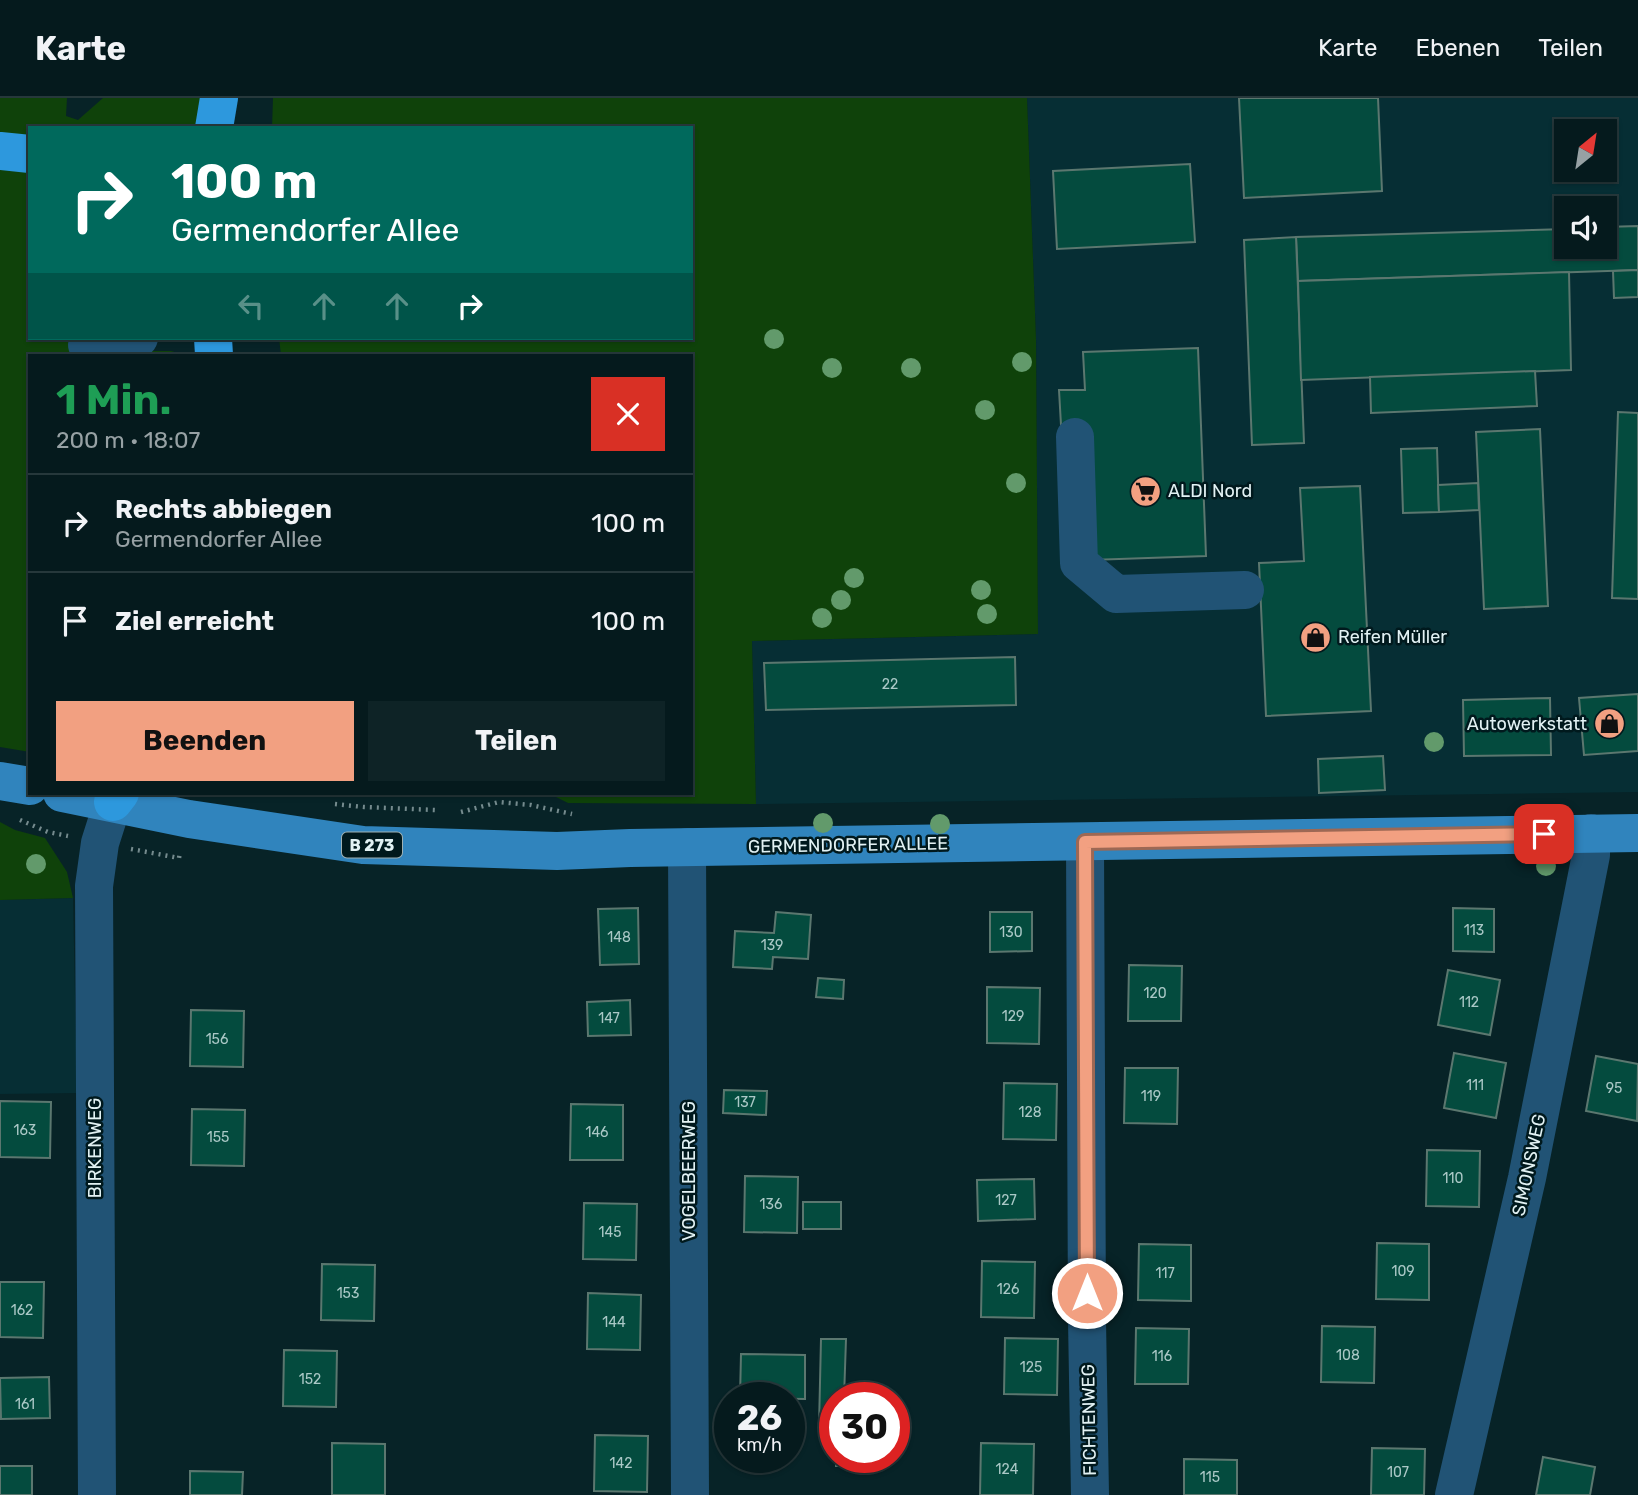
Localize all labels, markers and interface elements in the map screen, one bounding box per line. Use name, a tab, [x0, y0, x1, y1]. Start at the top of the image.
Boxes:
text: Karte	[35, 29, 126, 68]
text: Karte	[1318, 34, 1378, 62]
text: Ebenen	[1416, 34, 1500, 62]
text: Teilen	[1538, 34, 1603, 62]
north arrow	[1554, 119, 1617, 182]
map controls	[1554, 119, 1617, 259]
text: 100 m	[171, 152, 317, 210]
icon: right	[56, 154, 147, 245]
button: sound	[1554, 196, 1617, 259]
text: Germendorfer Allee	[171, 211, 459, 249]
icon: left	[232, 287, 270, 325]
icon: ahead	[305, 287, 343, 325]
icon: ahead	[378, 287, 416, 325]
icon: right	[451, 287, 489, 325]
text: 1 Min.	[56, 375, 172, 425]
button: close	[591, 377, 665, 451]
text: 200 m · 18:07	[56, 426, 200, 454]
supermarket icon: ALDI Nord	[1128, 474, 1162, 508]
place label: ALDI Nord	[1168, 480, 1252, 502]
text: Rechts abbiegen	[115, 494, 332, 525]
icon: right	[56, 504, 94, 542]
text: 100 m	[591, 508, 665, 539]
text: Germendorfer Allee	[115, 525, 322, 553]
icon: arrive	[56, 602, 94, 640]
text: Ziel erreicht	[115, 606, 274, 637]
text: 100 m	[591, 606, 665, 637]
shop icon: Reifen Müller	[1298, 620, 1332, 654]
place label: Reifen Müller	[1338, 626, 1447, 648]
house number: 22	[882, 676, 898, 693]
button: Beenden	[56, 701, 354, 781]
button: Teilen	[368, 701, 665, 781]
shop icon: Autowerkstatt	[1593, 707, 1627, 741]
place label: Autowerkstatt	[1467, 713, 1587, 735]
pin	[1514, 804, 1574, 864]
icon: arrive	[1525, 815, 1563, 853]
road number: B 273	[342, 832, 402, 858]
street label: GERMENDORFER ALLEE	[748, 832, 948, 858]
house number: 113	[1464, 922, 1484, 939]
house number: 130	[999, 924, 1023, 941]
house number: 148	[607, 929, 631, 946]
house number: 139	[761, 937, 783, 954]
house number: 120	[1143, 985, 1167, 1002]
house number: 112	[1459, 994, 1479, 1011]
house number: 129	[1002, 1008, 1024, 1025]
house number: 147	[598, 1010, 620, 1027]
house number: 156	[206, 1031, 228, 1048]
house number: 111	[1466, 1077, 1484, 1094]
house number: 95	[1606, 1080, 1622, 1097]
house number: 119	[1141, 1088, 1161, 1105]
house number: 137	[734, 1094, 756, 1111]
street label: BIRKENWEG	[84, 1098, 106, 1198]
street label: VOGELBEERWEG	[678, 1101, 700, 1241]
house number: 128	[1018, 1104, 1042, 1121]
street label: SIMONSWEG	[1507, 1112, 1551, 1218]
house number: 163	[14, 1122, 36, 1139]
house number: 146	[585, 1124, 609, 1141]
house number: 155	[207, 1129, 229, 1146]
house number: 110	[1443, 1170, 1464, 1187]
house number: 127	[995, 1192, 1017, 1209]
house number: 136	[760, 1196, 782, 1213]
house number: 145	[598, 1224, 622, 1241]
position arrow	[1050, 1256, 1124, 1330]
house number: 109	[1391, 1263, 1415, 1280]
house number: 117	[1155, 1265, 1175, 1282]
house number: 126	[997, 1281, 1019, 1298]
house number: 153	[337, 1285, 359, 1302]
house number: 162	[11, 1302, 33, 1319]
house number: 144	[602, 1314, 626, 1331]
house number: 108	[1336, 1347, 1360, 1364]
house number: 116	[1152, 1348, 1172, 1365]
house number: 125	[1020, 1359, 1042, 1376]
street label: FICHTENWEG	[1077, 1364, 1101, 1476]
house number: 152	[299, 1371, 321, 1388]
speed limit sign: 30	[819, 1382, 910, 1473]
house number: 161	[15, 1396, 35, 1413]
text: 26	[737, 1397, 782, 1439]
text: km/h	[737, 1434, 782, 1456]
house number: 142	[610, 1455, 632, 1472]
house number: 124	[996, 1461, 1019, 1478]
house number: 107	[1387, 1464, 1409, 1481]
house number: 115	[1200, 1469, 1220, 1486]

